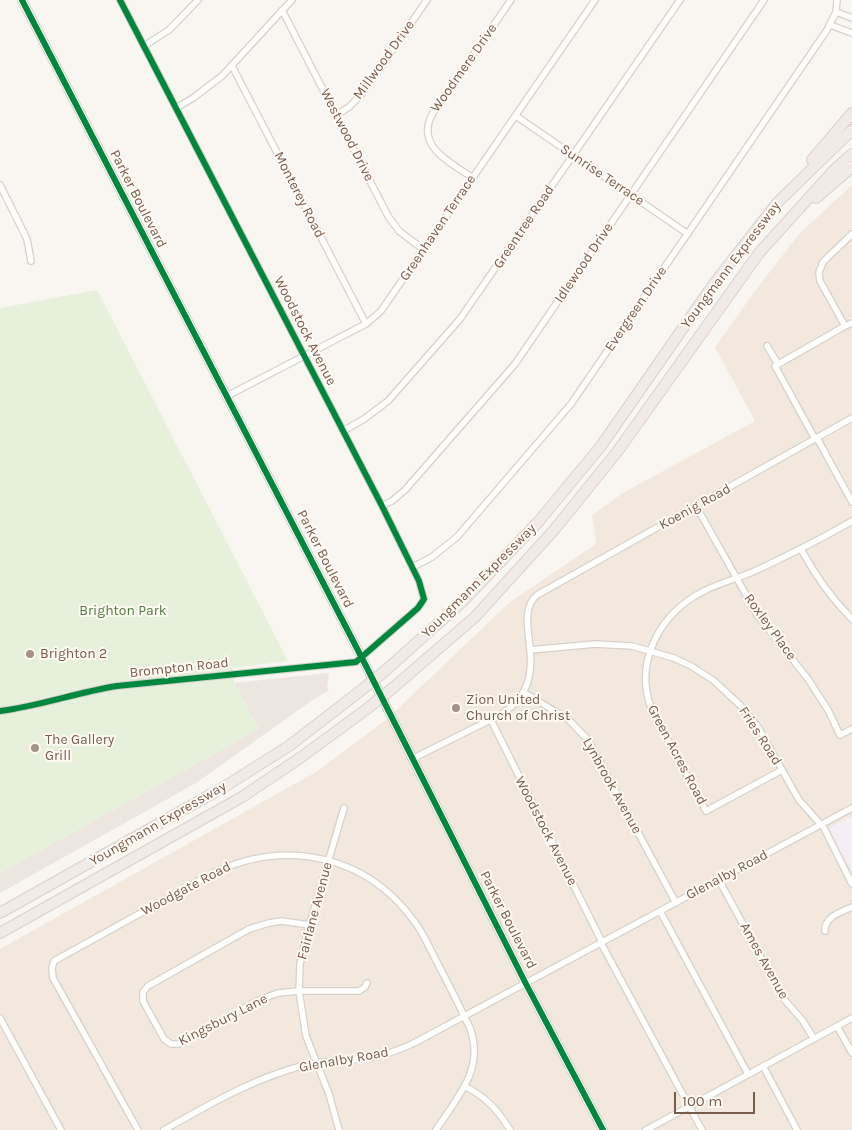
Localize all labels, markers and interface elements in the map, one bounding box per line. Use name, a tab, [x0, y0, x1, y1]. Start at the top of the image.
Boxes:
street label: Millwood Drive	[350, 17, 418, 103]
street label: Woodmere Drive	[427, 20, 501, 116]
street label: Westwood Drive	[316, 86, 378, 184]
street label: Sunrise Terrace	[557, 141, 647, 209]
street label: Parker Boulevard	[106, 147, 170, 251]
street label: Monterey Road	[270, 149, 328, 241]
street label: Greenhaven Terrace	[396, 172, 480, 284]
street label: Greentree Road	[490, 182, 558, 272]
street label: Youngmann Expressway	[678, 198, 784, 332]
street label: Idlewood Drive	[551, 220, 617, 306]
street label: Evergreen Drive	[601, 263, 671, 355]
street label: Woodstock Avenue	[270, 274, 340, 388]
street label: Koenig Road	[656, 480, 734, 534]
street label: Parker Boulevard	[293, 507, 357, 611]
street label: Youngmann Expressway	[418, 520, 540, 642]
street label: Roxley Place	[740, 590, 800, 664]
park label: Brighton Park	[79, 603, 167, 619]
place label: Brighton 2	[40, 646, 107, 662]
marker: Brighton 2	[24, 648, 36, 660]
street label: Brompton Road	[129, 654, 229, 682]
place label: Zion United Church of Christ	[466, 692, 570, 724]
marker: Zion United Church of Christ	[450, 702, 462, 714]
street label: Green Acres Road	[644, 702, 710, 808]
street label: Fries Road	[735, 703, 785, 769]
place label: The Gallery Grill	[45, 732, 114, 764]
street label: Lynbrook Avenue	[579, 735, 645, 837]
marker: The Gallery Grill	[29, 742, 41, 754]
street label: Woodstock Avenue	[511, 774, 581, 888]
street label: Youngmann Expressway	[87, 778, 229, 870]
street label: Glenalby Road	[683, 846, 771, 904]
street label: Woodgate Road	[138, 858, 234, 920]
street label: Fairlane Avenue	[294, 860, 336, 962]
street label: Parker Boulevard	[476, 868, 540, 972]
street label: Ames Avenue	[736, 920, 792, 1002]
street label: Kingsbury Lane	[176, 990, 270, 1050]
street label: Glenalby Road	[298, 1044, 390, 1076]
scale bar	[677, 1082, 758, 1114]
text: 100 m	[682, 1092, 722, 1110]

